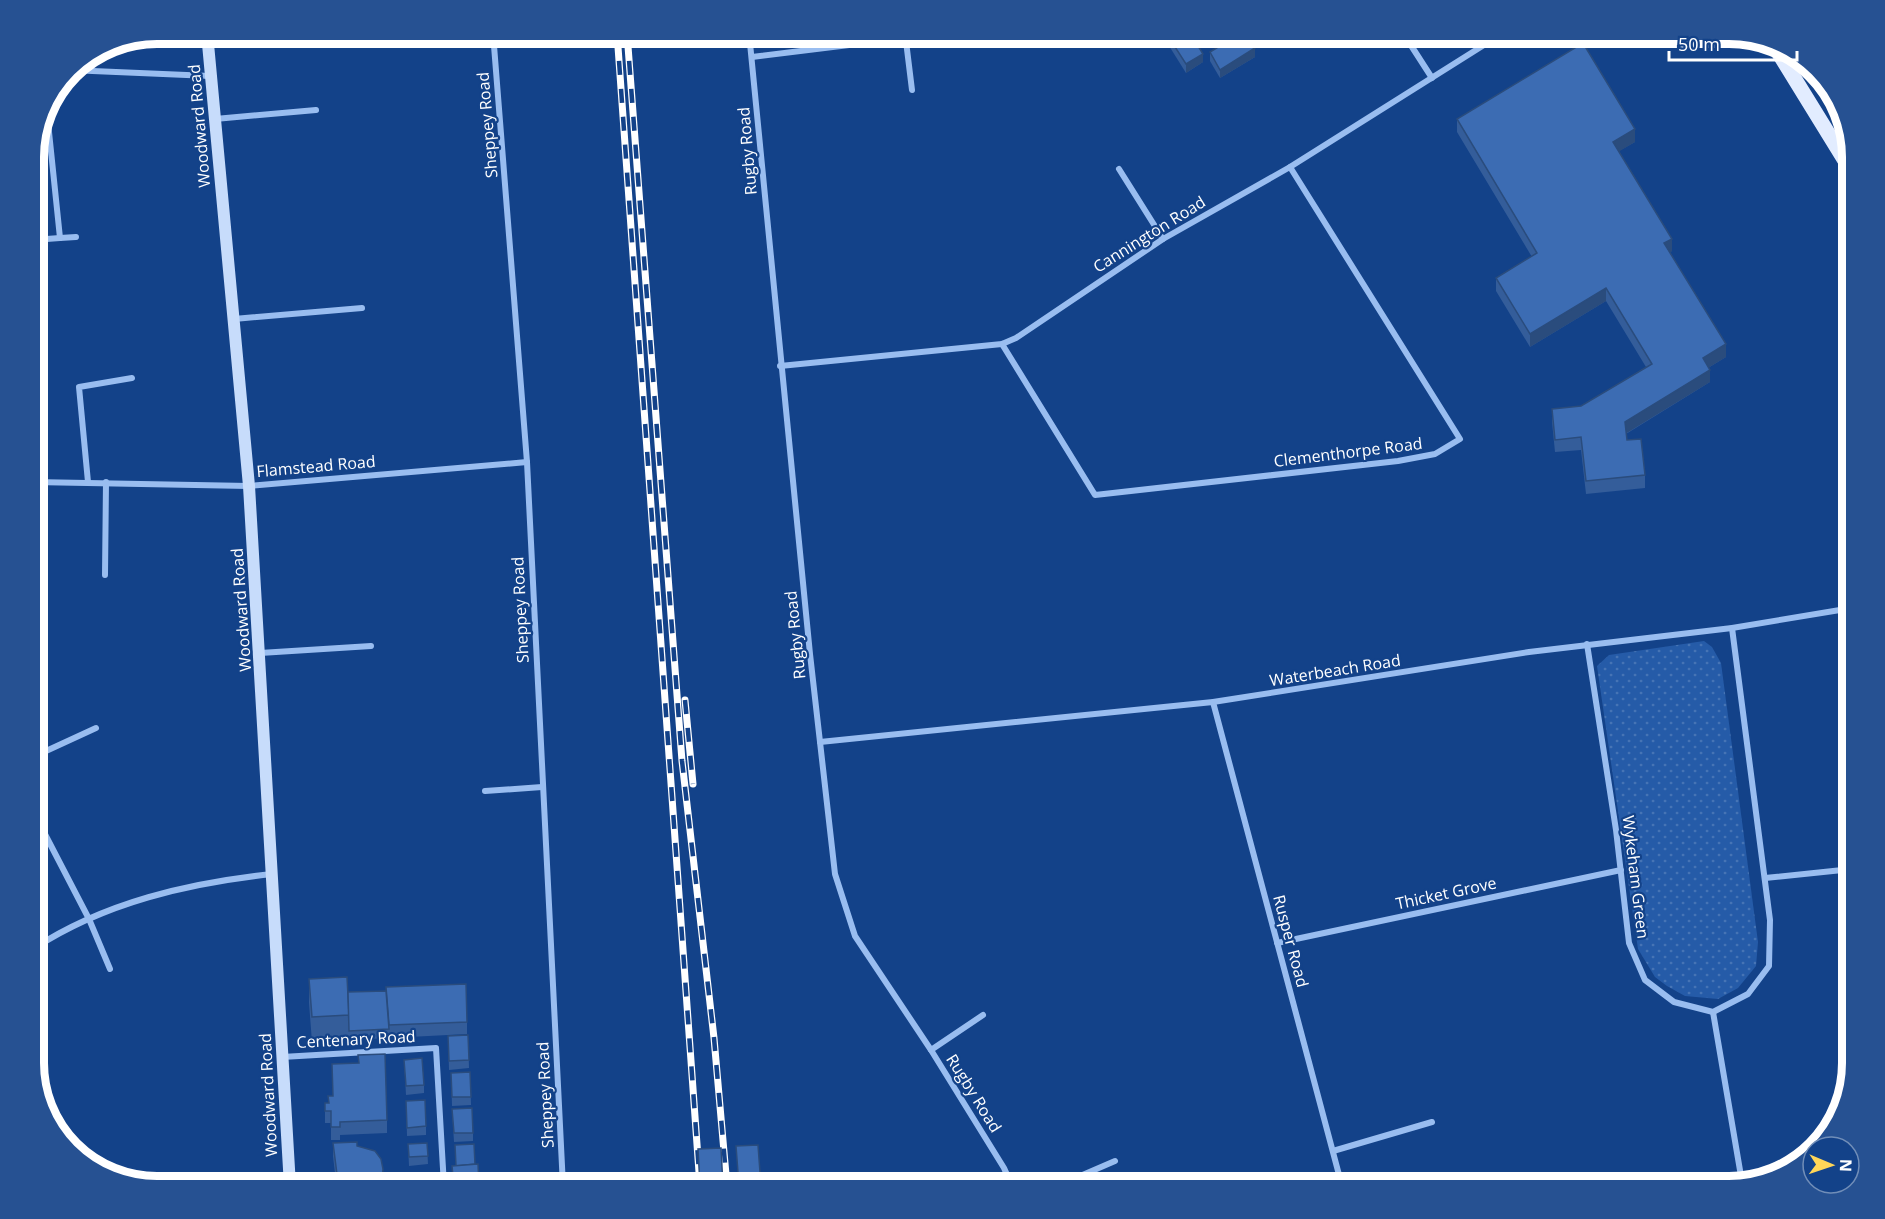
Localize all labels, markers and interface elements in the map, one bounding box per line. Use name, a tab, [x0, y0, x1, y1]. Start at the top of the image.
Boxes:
scale bar	[1669, 24, 1796, 62]
text: 50 m	[1678, 32, 1720, 56]
street label: Woodward Road	[183, 63, 215, 189]
street label: Sheppey Road	[471, 71, 503, 179]
street label: Rugby Road	[732, 106, 762, 196]
street label: Cannington Road	[1089, 191, 1209, 277]
street label: Clementhorpe Road	[1272, 432, 1424, 472]
street label: Flamstead Road	[256, 450, 376, 482]
street label: Woodward Road	[226, 548, 256, 672]
street label: Sheppey Road	[506, 556, 534, 664]
street label: Rugby Road	[779, 590, 811, 680]
street label: Waterbeach Road	[1268, 649, 1402, 691]
street label: Wykeham Green	[1618, 814, 1654, 940]
street label: Thicket Grove	[1394, 872, 1498, 914]
street label: Rusper Road	[1268, 892, 1314, 990]
street label: Centenary Road	[296, 1025, 416, 1053]
street label: Woodward Road	[254, 1033, 282, 1157]
street label: Sheppey Road	[531, 1041, 559, 1149]
street label: Rugby Road	[941, 1050, 1007, 1136]
north arrow	[1801, 1135, 1861, 1195]
text: N	[1835, 1159, 1857, 1172]

